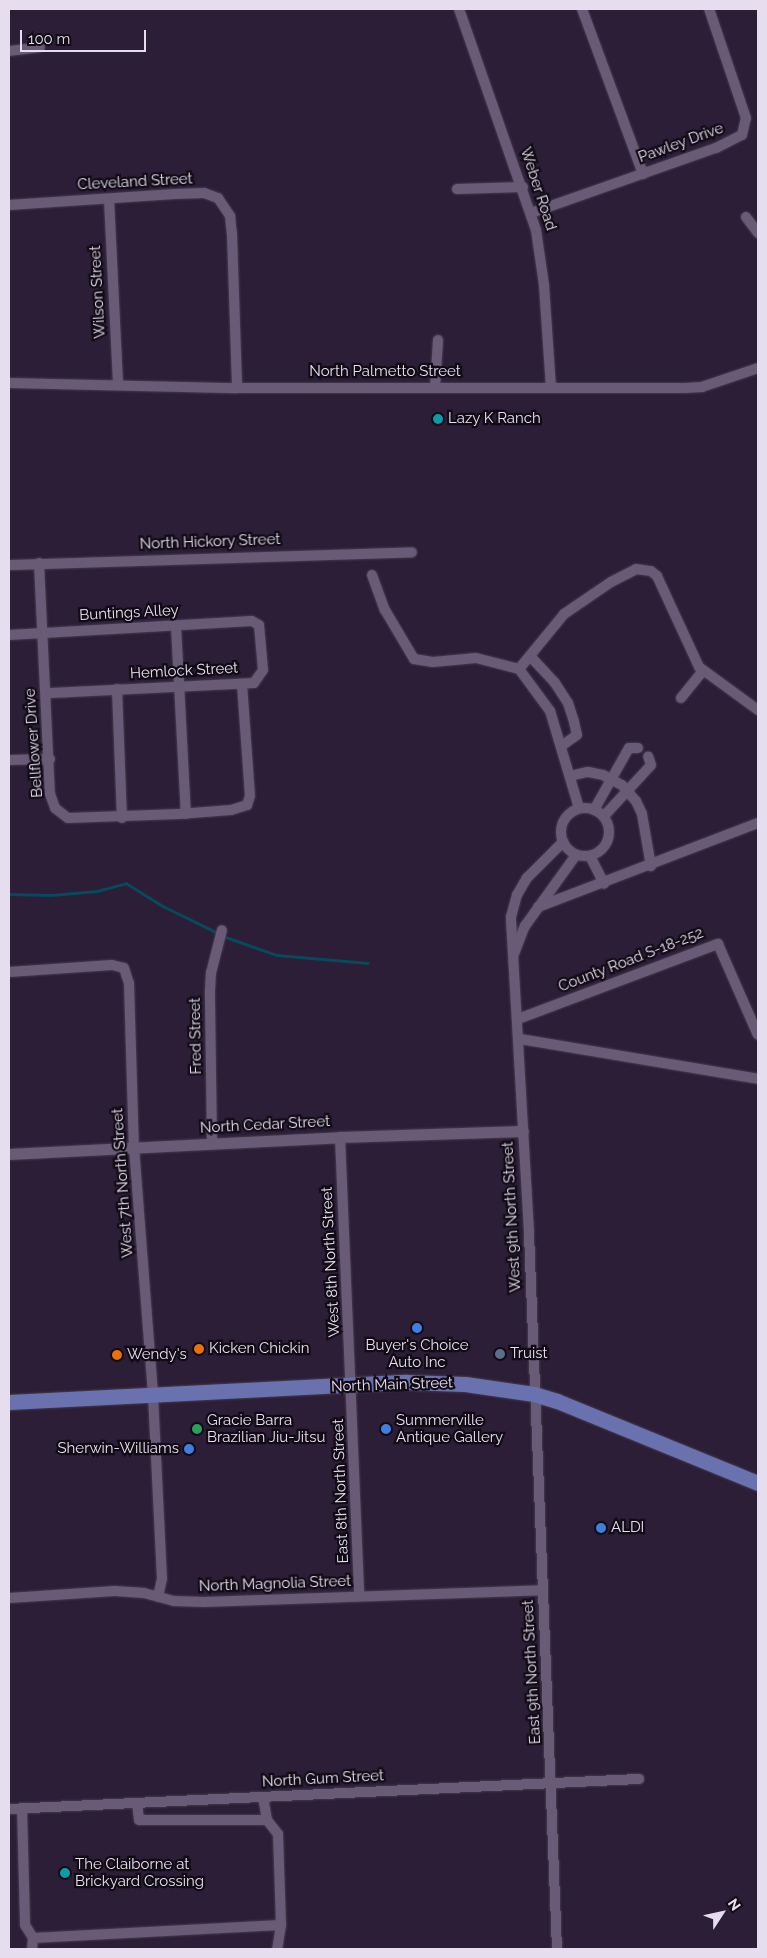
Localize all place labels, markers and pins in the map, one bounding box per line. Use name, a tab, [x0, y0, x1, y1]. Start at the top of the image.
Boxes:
place label: Lazy K Ranch	[448, 410, 541, 428]
marker: Lazy K Ranch	[432, 413, 444, 425]
marker: Buyer's Choice Auto Inc	[411, 1322, 423, 1334]
place label: Buyer's Choice Auto Inc	[366, 1336, 468, 1371]
place label: Kicken Chickin	[209, 1340, 310, 1358]
marker: Kicken Chickin	[193, 1343, 205, 1355]
place label: Truist	[510, 1345, 548, 1363]
place label: Wendy's	[127, 1346, 187, 1364]
marker: Truist	[494, 1348, 506, 1360]
marker: Wendy's	[111, 1349, 123, 1361]
place label: Gracie Barra Brazilian Jiu-Jitsu	[207, 1411, 326, 1446]
place label: Summerville Antique Gallery	[396, 1411, 503, 1446]
marker: Gracie Barra Brazilian Jiu-Jitsu	[191, 1423, 203, 1435]
marker: Summerville Antique Gallery	[380, 1423, 392, 1435]
place label: Sherwin-Williams	[57, 1440, 179, 1458]
marker: Sherwin-Williams	[183, 1443, 195, 1455]
place label: ALDI	[611, 1519, 644, 1537]
marker: ALDI	[595, 1522, 607, 1534]
place label: The Claiborne at Brickyard Crossing	[75, 1855, 204, 1890]
marker: The Claiborne at Brickyard Crossing	[59, 1867, 71, 1879]

